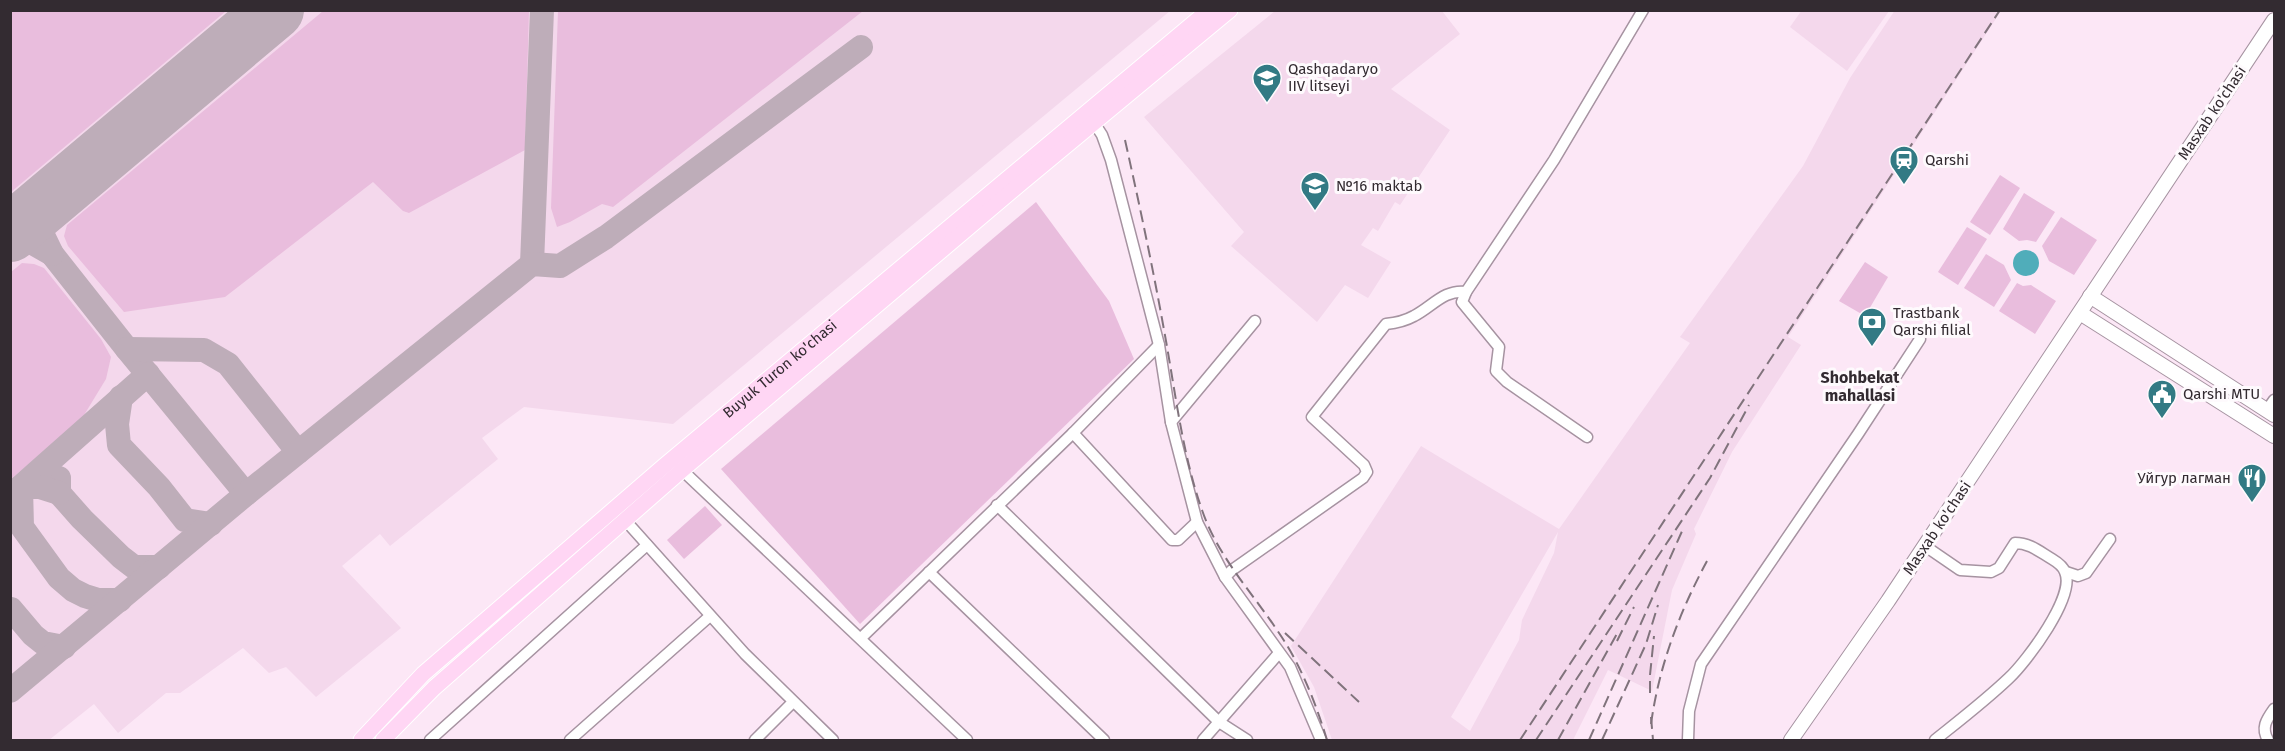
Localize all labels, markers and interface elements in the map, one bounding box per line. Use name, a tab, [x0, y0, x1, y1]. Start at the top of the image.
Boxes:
place label: Qashqadaryo IIV litseyi	[1288, 60, 1378, 95]
school or university icon: Qashqadaryo IIV litseyi	[1251, 62, 1283, 104]
street label: Masxab ko'chasi	[2174, 63, 2250, 163]
station icon: Qarshi	[1888, 144, 1920, 186]
place label: Qarshi	[1925, 151, 1969, 169]
school or university icon: №16 maktab	[1299, 170, 1331, 212]
place label: №16 maktab	[1336, 177, 1422, 195]
place label: Trastbank Qarshi filial	[1893, 304, 1971, 339]
bank icon: Trastbank Qarshi filial	[1856, 306, 1888, 348]
street label: Buyuk Turon ko'chasi	[719, 316, 840, 422]
district label: Shohbekat mahallasi	[1821, 368, 1900, 405]
public building icon: Qarshi MTU	[2146, 378, 2178, 420]
place label: Qarshi MTU	[2183, 385, 2260, 403]
restaurant icon: Уйгур лагман	[2236, 462, 2268, 504]
place label: Уйгур лагман	[2138, 469, 2231, 487]
street label: Masxab ko'chasi	[1899, 478, 1975, 578]

